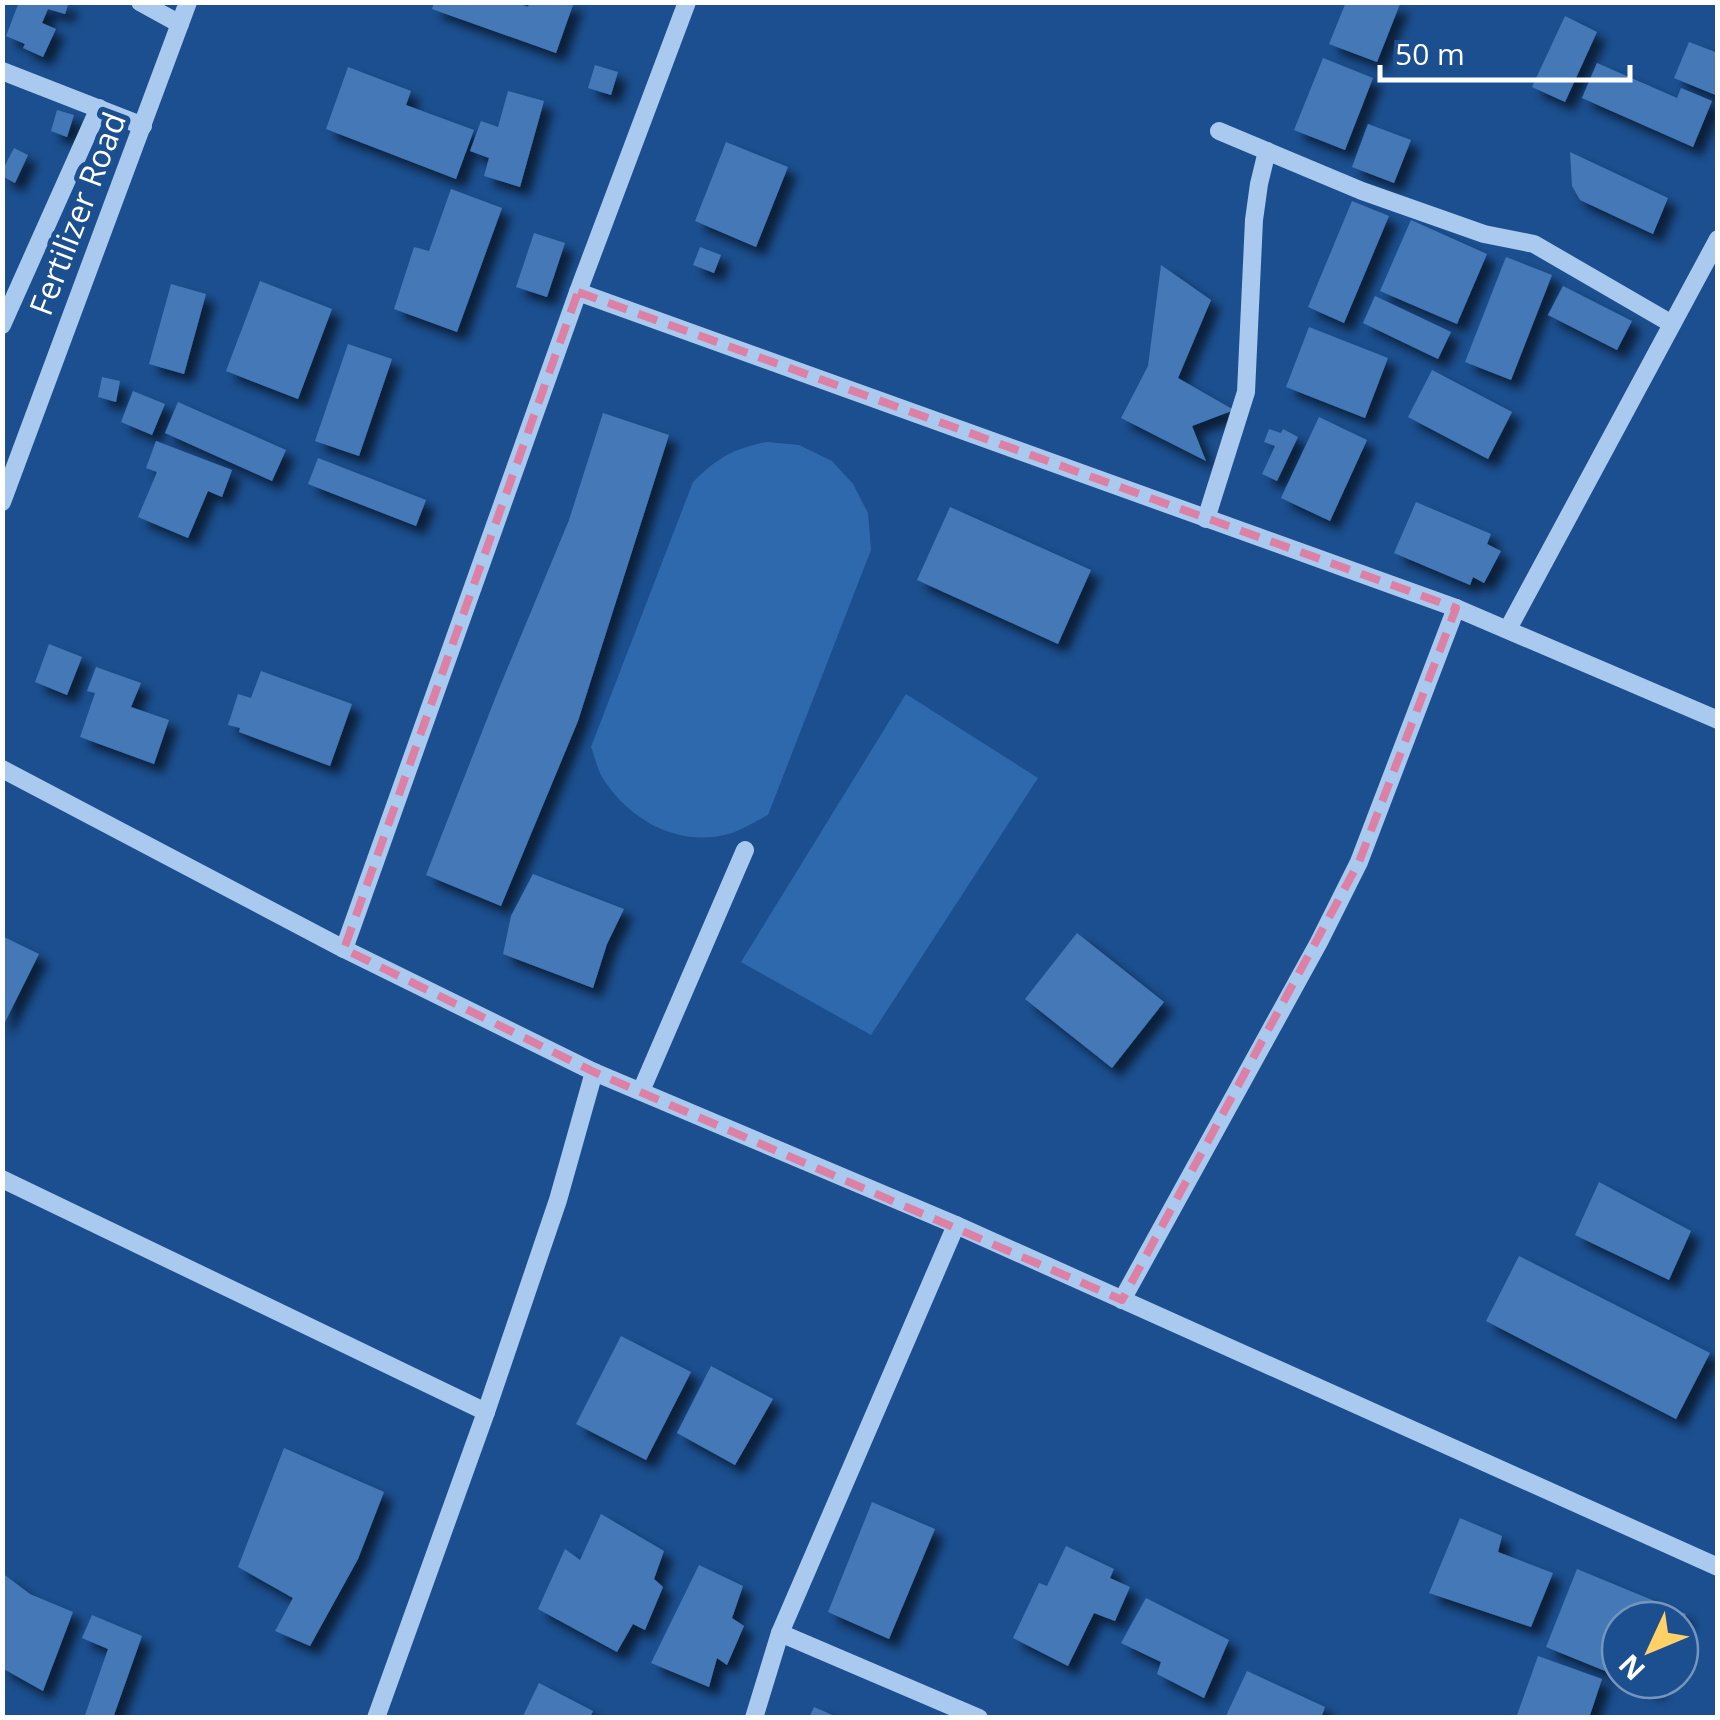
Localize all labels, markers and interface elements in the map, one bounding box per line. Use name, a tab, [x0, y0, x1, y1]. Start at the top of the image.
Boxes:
scale bar	[1380, 20, 1630, 82]
text: 50 m	[1395, 33, 1465, 74]
street label: Fertilizer Road	[18, 106, 135, 321]
north arrow	[1600, 1600, 1700, 1700]
text: N	[1610, 1647, 1653, 1689]

